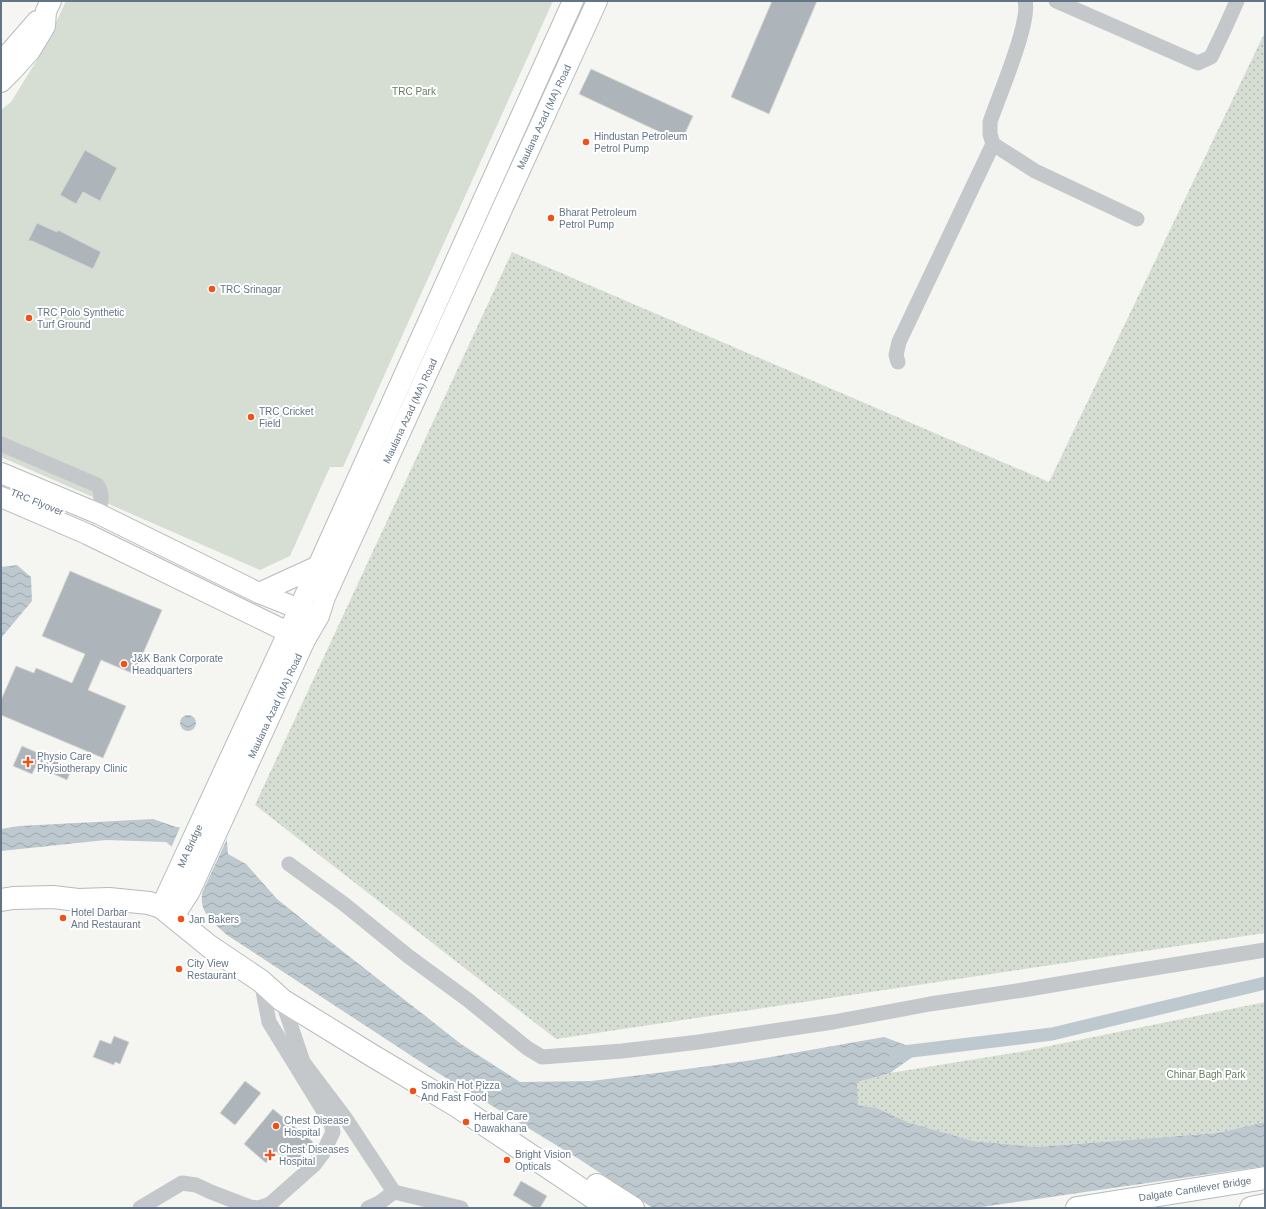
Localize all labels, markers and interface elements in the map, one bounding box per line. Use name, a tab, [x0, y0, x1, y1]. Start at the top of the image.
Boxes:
street label: Maulana Azad (MA) Road	[515, 63, 573, 171]
park label: TRC Park	[392, 86, 437, 97]
place label: Hindustan Petroleum Petrol Pump	[594, 131, 687, 154]
marker: Hindustan Petroleum Petrol Pump	[581, 137, 591, 147]
place label: Bharat Petroleum Petrol Pump	[559, 207, 637, 230]
marker: Bharat Petroleum Petrol Pump	[546, 213, 556, 223]
marker: TRC Srinagar	[207, 284, 217, 294]
place label: TRC Srinagar	[220, 284, 282, 295]
place label: TRC Polo Synthetic Turf Ground	[37, 307, 124, 330]
marker: TRC Polo Synthetic Turf Ground	[24, 313, 34, 323]
street label: Maulana Azad (MA) Road	[381, 357, 439, 465]
place label: TRC Cricket Field	[259, 406, 314, 429]
marker: TRC Cricket Field	[246, 412, 256, 422]
street label: TRC Flyover	[9, 486, 66, 518]
street label: Maulana Azad (MA) Road	[246, 652, 304, 760]
place label: J&K Bank Corporate Headquarters	[132, 653, 224, 676]
marker: J&K Bank Corporate Headquarters	[119, 659, 129, 669]
place label: Physio Care Physiotherapy Clinic	[37, 751, 128, 774]
marker: Physio Care Physiotherapy Clinic	[22, 756, 34, 768]
street label: MA Bridge	[175, 822, 205, 869]
place label: Hotel Darbar And Restaurant	[71, 907, 141, 930]
marker: Hotel Darbar And Restaurant	[58, 913, 68, 923]
marker: Jan Bakers	[176, 914, 186, 924]
place label: Jan Bakers	[189, 914, 239, 925]
place label: City View Restaurant	[187, 958, 236, 981]
marker: City View Restaurant	[174, 964, 184, 974]
park label: Chinar Bagh Park	[1167, 1069, 1246, 1080]
place label: Smokin Hot Pizza And Fast Food	[421, 1080, 500, 1103]
marker: Smokin Hot Pizza And Fast Food	[408, 1086, 418, 1096]
place label: Herbal Care Dawakhana	[474, 1111, 528, 1134]
place label: Chest Disease Hospital	[284, 1115, 349, 1138]
marker: Herbal Care Dawakhana	[461, 1117, 471, 1127]
marker: Chest Disease Hospital	[271, 1121, 281, 1131]
place label: Chest Diseases Hospital	[279, 1144, 349, 1167]
marker: Chest Diseases Hospital	[264, 1149, 276, 1161]
place label: Bright Vision Opticals	[515, 1149, 571, 1172]
marker: Bright Vision Opticals	[502, 1155, 512, 1165]
street label: Dalgate Cantilever Bridge	[1138, 1175, 1253, 1203]

